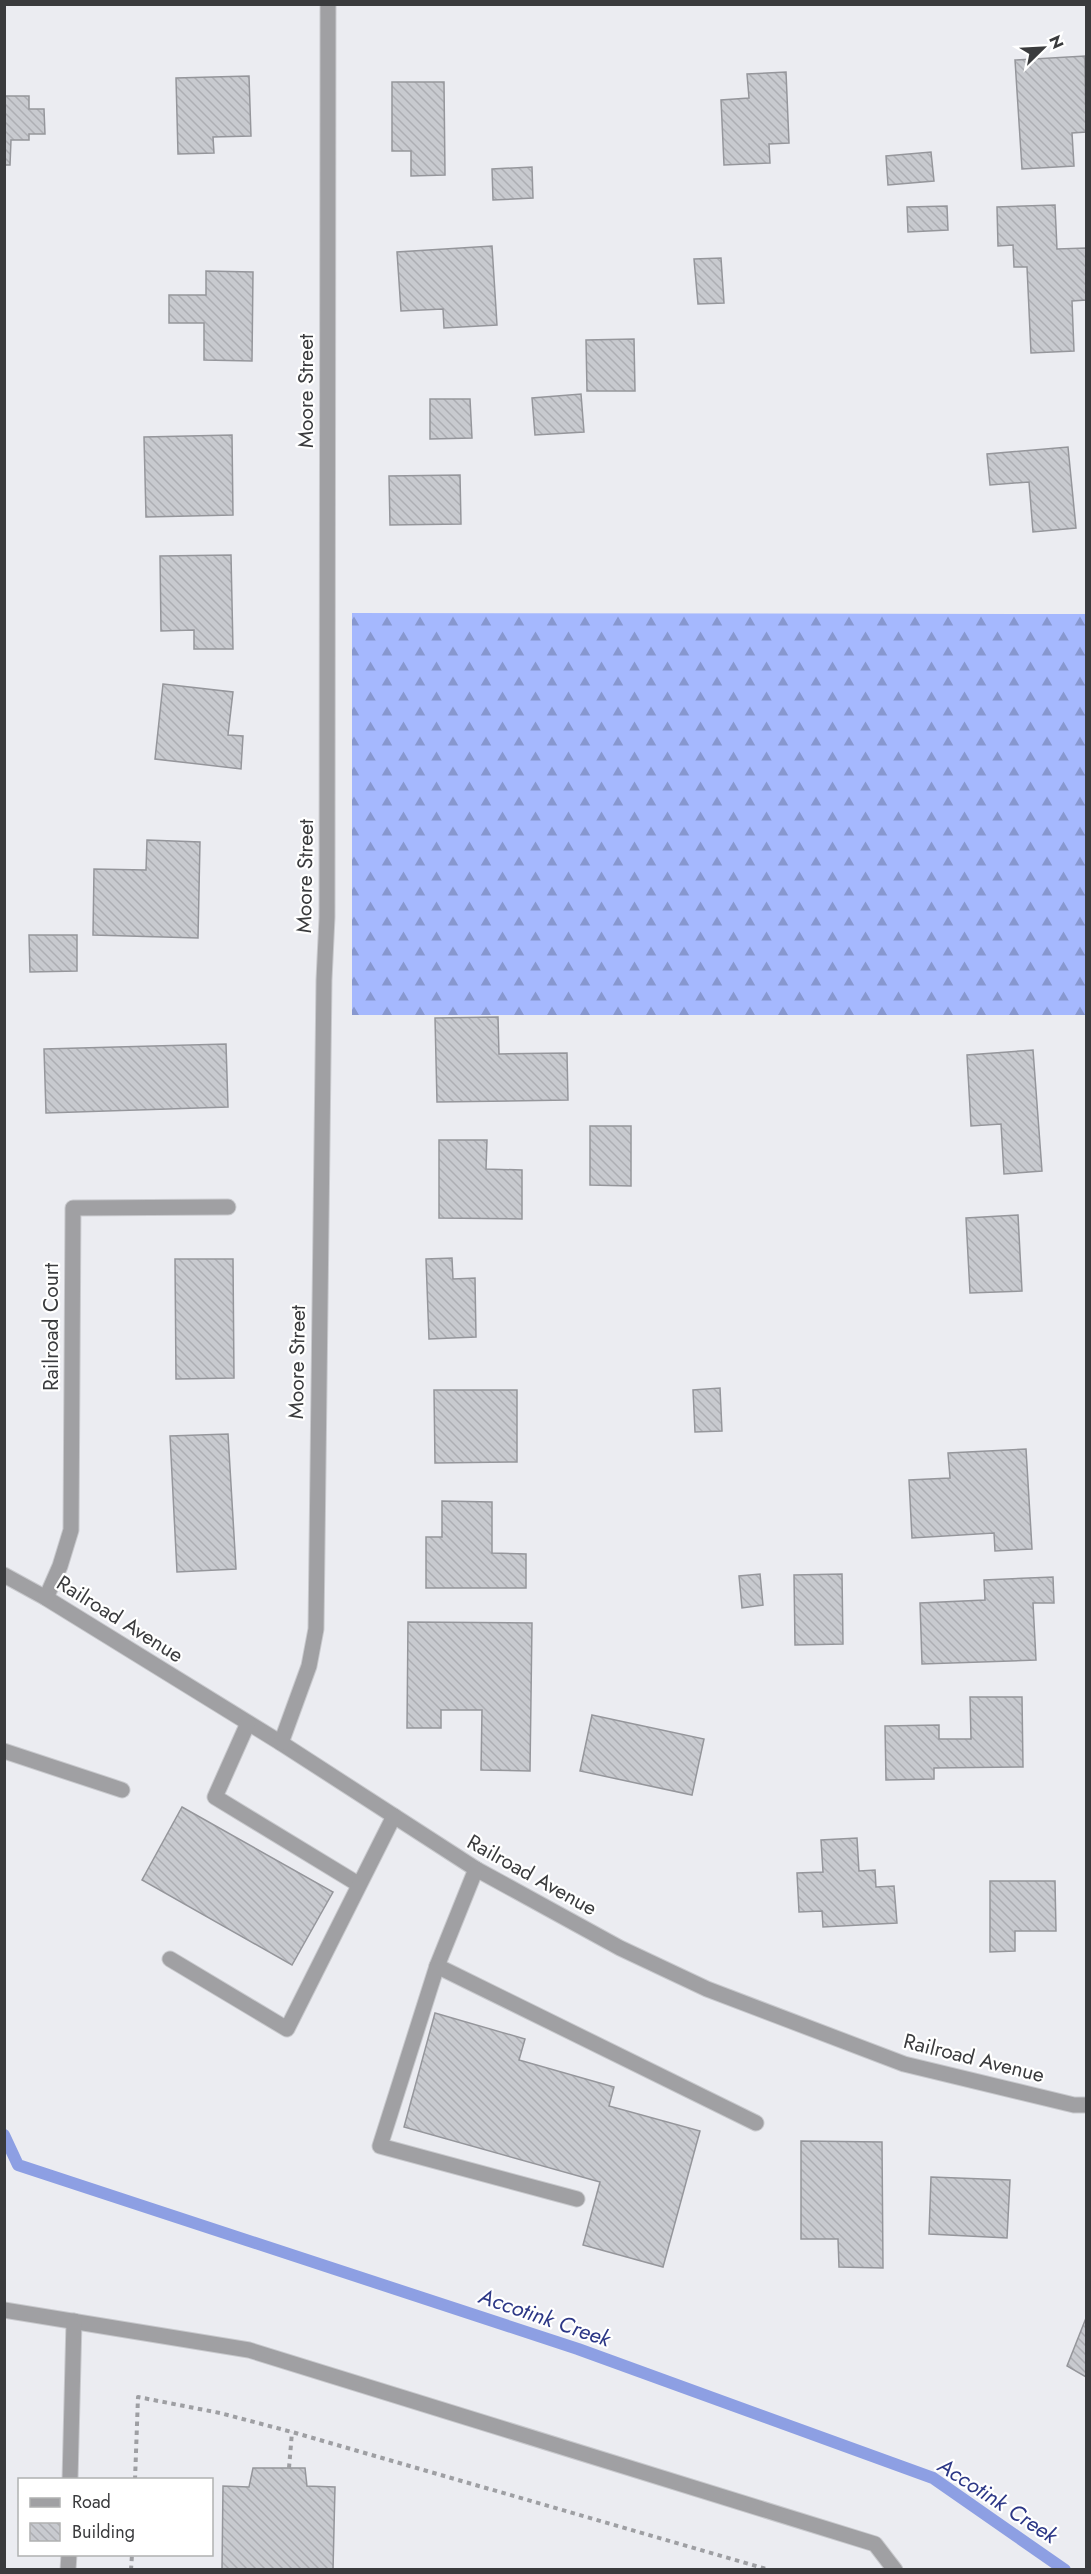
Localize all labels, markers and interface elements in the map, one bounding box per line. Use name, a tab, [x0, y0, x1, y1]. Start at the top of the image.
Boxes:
north arrow	[1013, 18, 1073, 78]
text: N	[1043, 32, 1069, 53]
street label: Moore Street	[291, 334, 321, 448]
street label: Moore Street	[289, 819, 321, 933]
street label: Railroad Court	[36, 1263, 66, 1391]
street label: Moore Street	[281, 1305, 313, 1419]
street label: Railroad Avenue	[51, 1568, 189, 1670]
street label: Railroad Avenue	[462, 1827, 603, 1923]
street label: Railroad Avenue	[900, 2026, 1048, 2090]
water label: Accotink Creek	[474, 2279, 617, 2355]
water label: Accotink Creek	[931, 2449, 1066, 2552]
legend	[18, 2478, 213, 2556]
text: Road	[72, 2489, 111, 2515]
text: Building	[72, 2519, 135, 2545]

